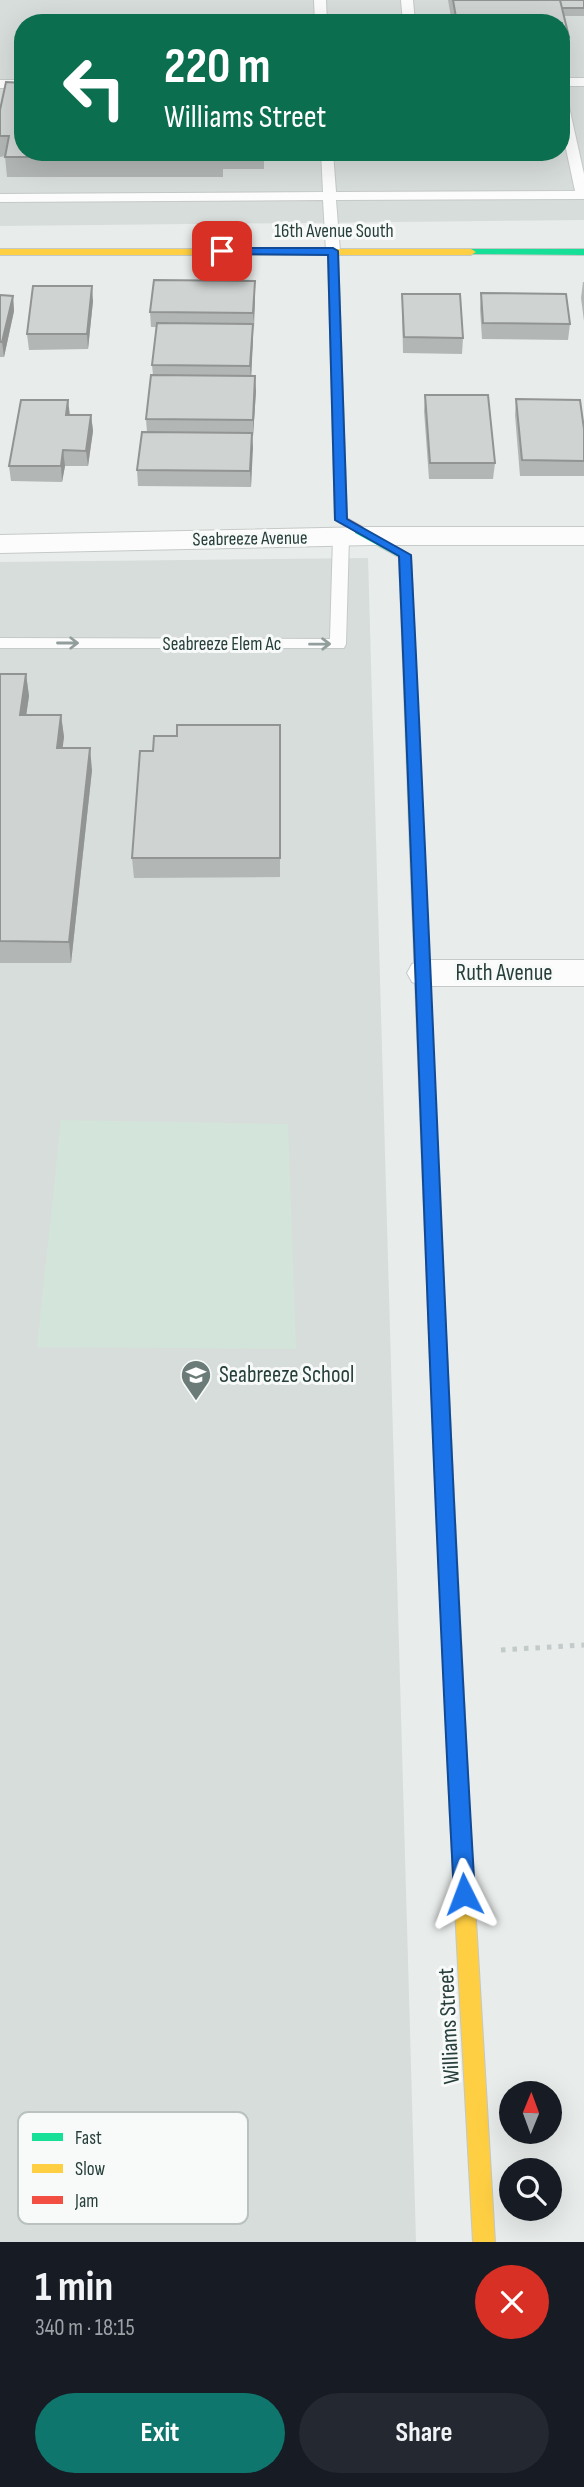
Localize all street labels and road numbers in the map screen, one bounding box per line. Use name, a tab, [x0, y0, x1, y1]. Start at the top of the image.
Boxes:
street label: 16th Avenue South	[274, 220, 394, 243]
street label: Seabreeze Avenue	[192, 526, 308, 552]
street label: Seabreeze Elem Ac	[163, 633, 281, 656]
street label: Ruth Avenue	[456, 959, 553, 987]
street label: Williams Street	[432, 1967, 466, 2085]

